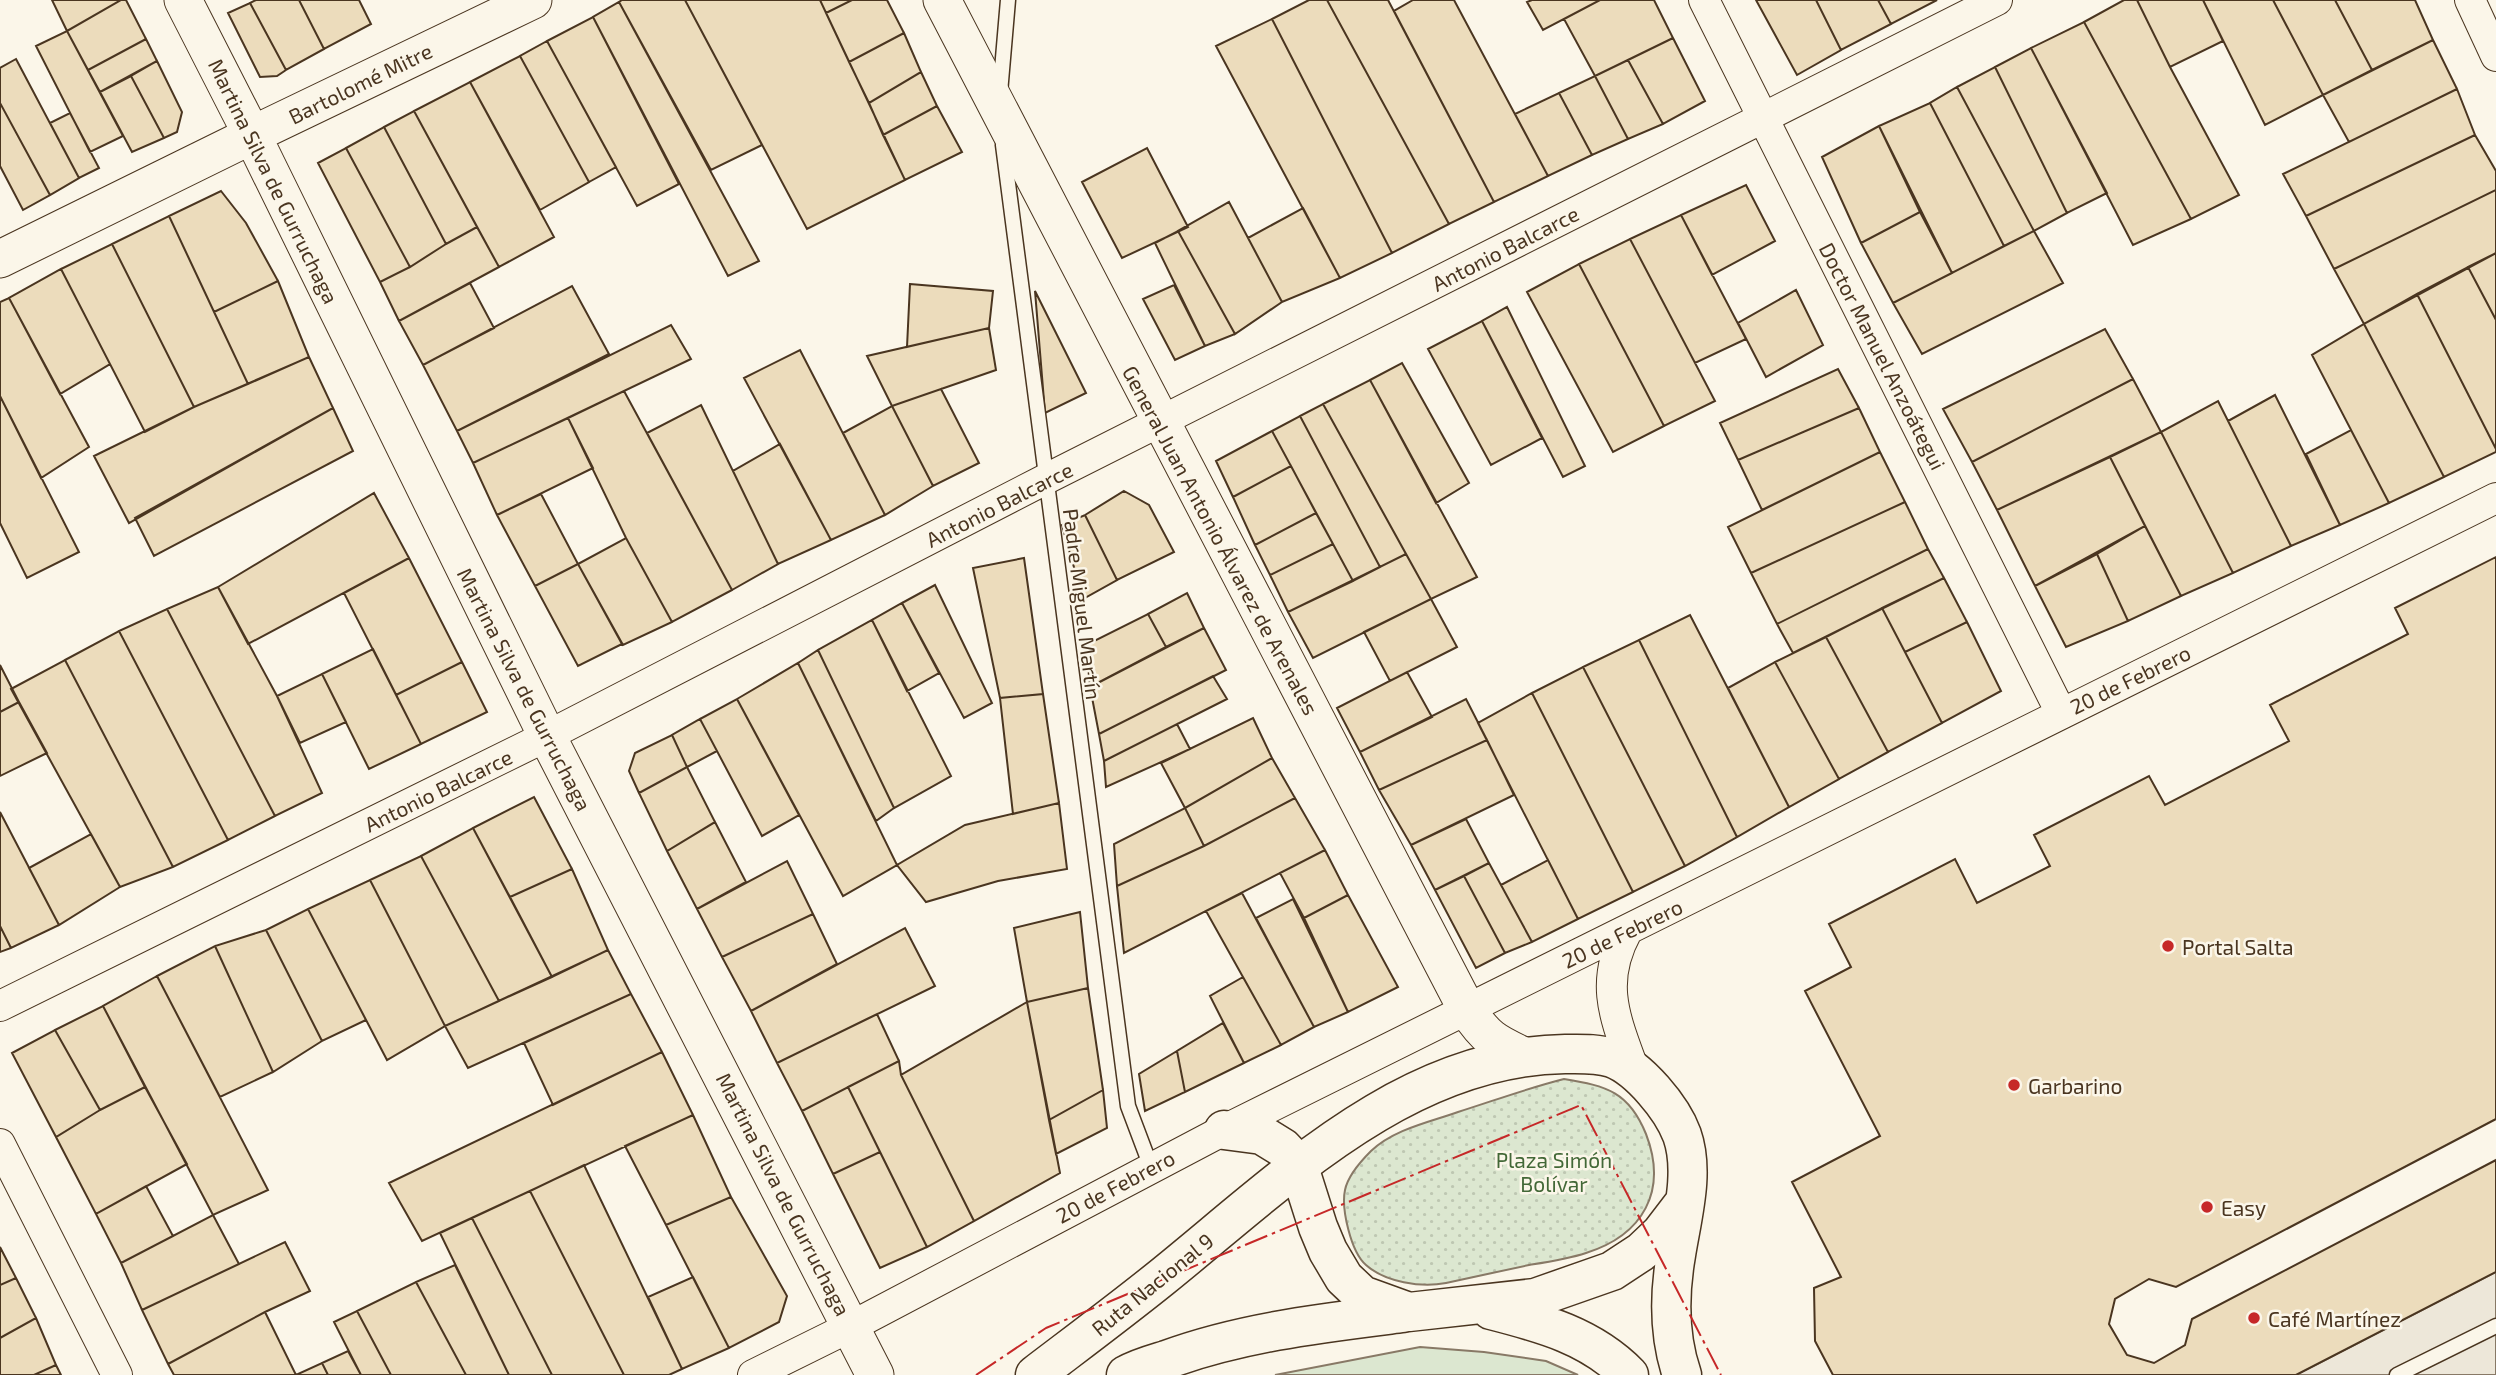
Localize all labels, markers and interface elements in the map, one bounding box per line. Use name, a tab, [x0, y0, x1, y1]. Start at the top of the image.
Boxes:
street label: Bartolomé Mitre	[284, 37, 436, 129]
street label: Martina Silva de Gurruchaga	[204, 55, 344, 307]
street label: Antonio Balcarce	[1427, 200, 1583, 296]
street label: Doctor Manuel Anzoátegui	[1815, 238, 1951, 474]
street label: General Juan Antonio Álvarez de Arenales	[1118, 361, 1324, 719]
street label: Antonio Balcarce	[921, 456, 1077, 552]
street label: Padre Miguel Martín	[1059, 507, 1107, 701]
street label: Martina Silva de Gurruchaga	[453, 563, 597, 815]
street label: 20 de Febrero	[2066, 639, 2194, 719]
street label: Antonio Balcarce	[360, 743, 516, 837]
street label: 20 de Febrero	[1558, 893, 1686, 973]
place label: Portal Salta	[2182, 934, 2293, 959]
marker: Portal Salta	[2160, 938, 2176, 954]
street label: Martina Silva de Gurruchaga	[712, 1068, 856, 1320]
place label: Garbarino	[2028, 1073, 2122, 1098]
marker: Garbarino	[2006, 1077, 2022, 1093]
street label: 20 de Febrero	[1051, 1144, 1179, 1228]
park label: Plaza Simón Bolívar	[1496, 1147, 1612, 1196]
place label: Easy	[2221, 1195, 2266, 1220]
marker: Easy	[2199, 1199, 2215, 1215]
street label: Ruta Nacional 9	[1086, 1227, 1218, 1341]
place label: Café Martínez	[2268, 1306, 2401, 1331]
marker: Café Martínez	[2246, 1310, 2262, 1326]

